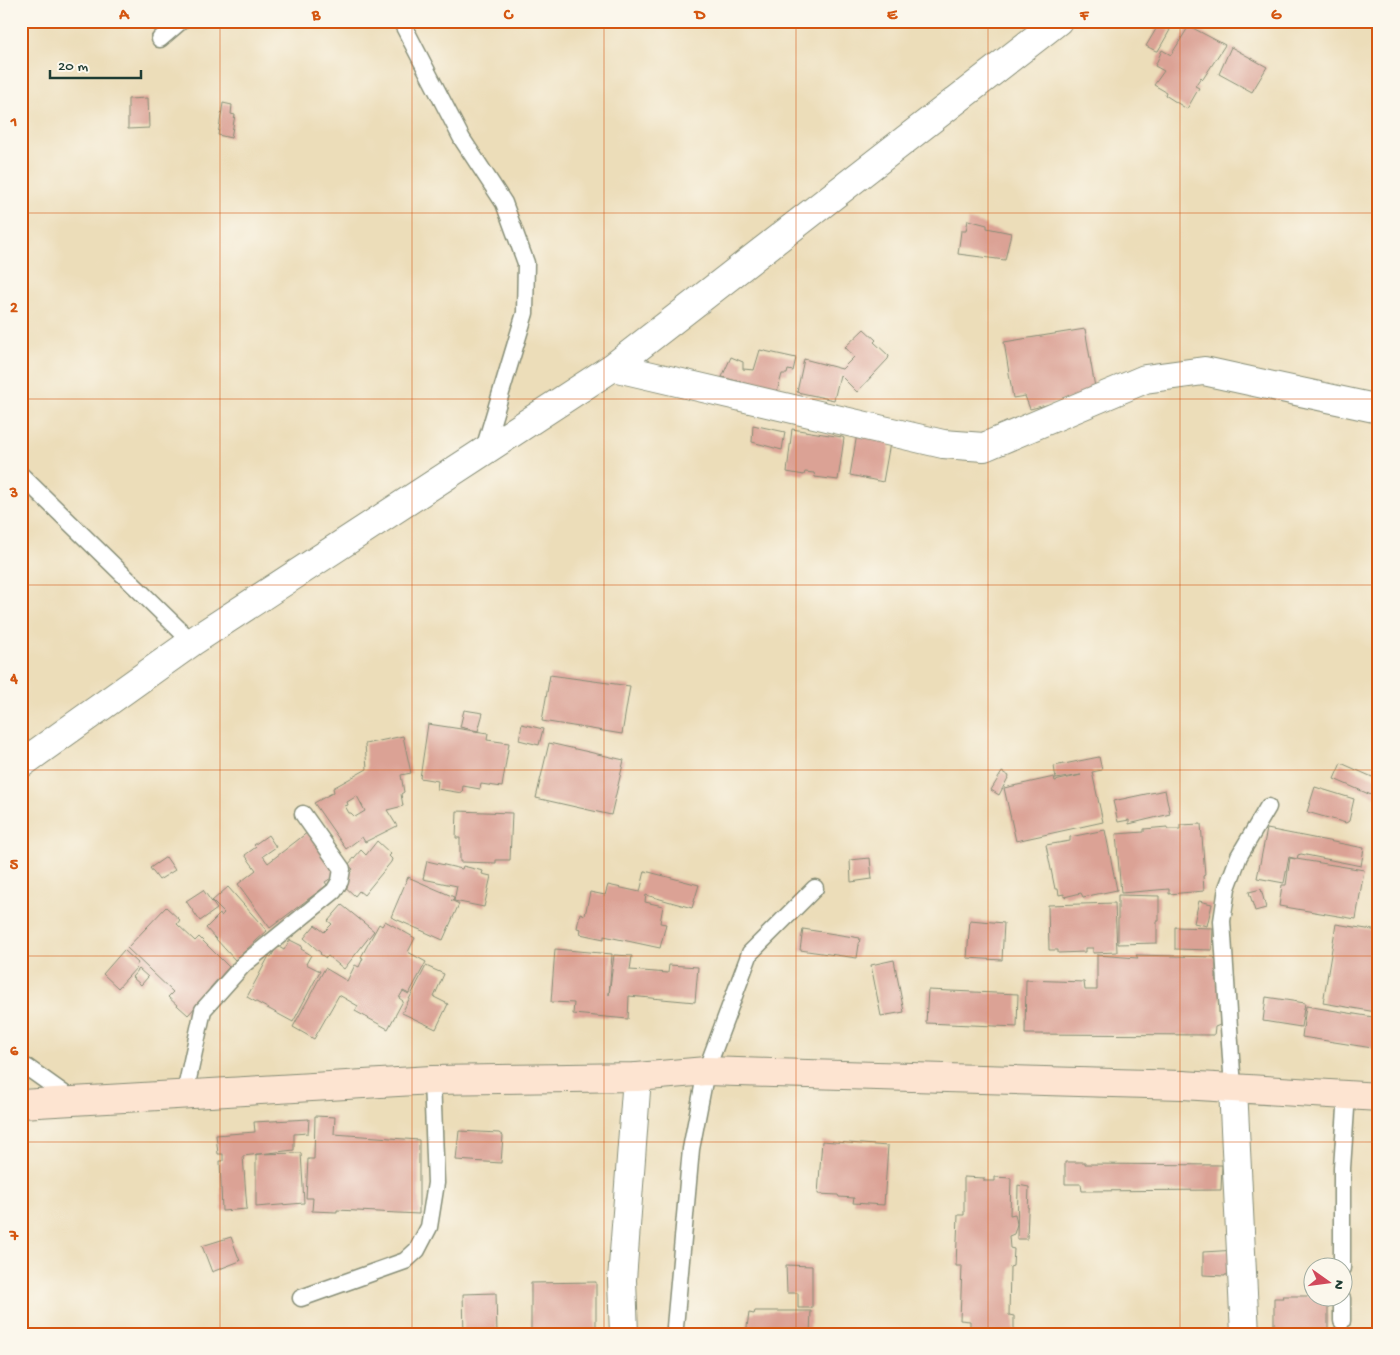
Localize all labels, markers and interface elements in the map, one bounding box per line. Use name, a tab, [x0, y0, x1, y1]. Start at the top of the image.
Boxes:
text: A	[118, 7, 130, 26]
text: B	[311, 7, 321, 26]
text: C	[503, 7, 514, 26]
text: D	[693, 7, 706, 26]
text: E	[887, 7, 898, 26]
text: F	[1079, 7, 1090, 26]
text: G	[1271, 7, 1282, 26]
scale bar	[50, 48, 141, 80]
text: 20 m	[58, 58, 88, 76]
text: 1	[10, 114, 17, 133]
text: 2	[10, 300, 18, 319]
text: 3	[9, 485, 18, 504]
text: 4	[9, 671, 18, 690]
text: 5	[10, 857, 19, 876]
text: 6	[10, 1043, 19, 1062]
text: 7	[9, 1228, 19, 1247]
north arrow	[1302, 1258, 1352, 1308]
text: N	[1329, 1278, 1348, 1291]

